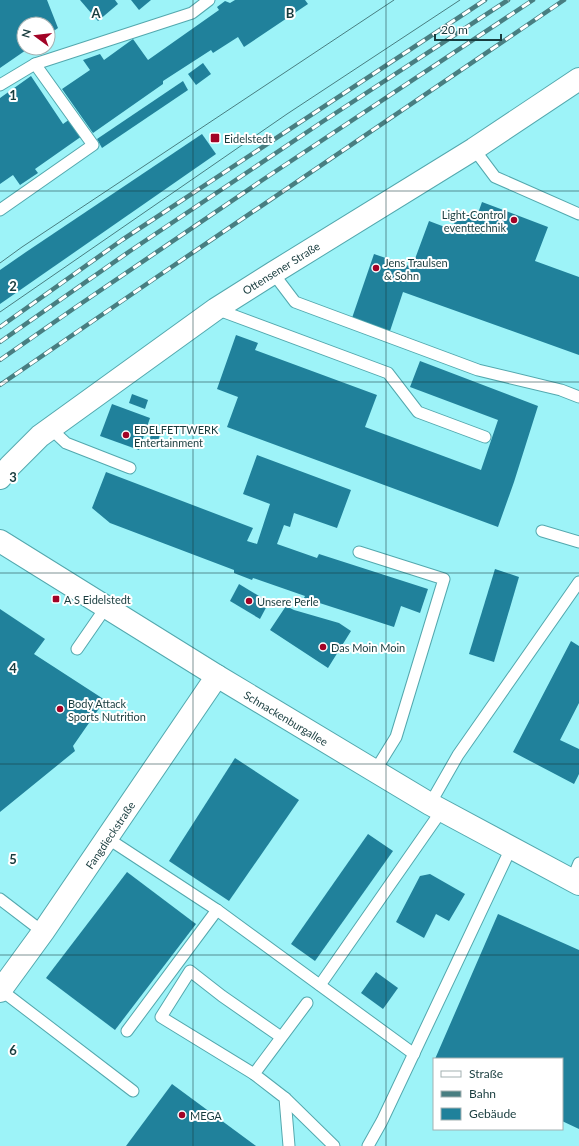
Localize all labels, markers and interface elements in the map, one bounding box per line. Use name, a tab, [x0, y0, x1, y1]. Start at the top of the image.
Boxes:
text: A	[90, 5, 101, 21]
text: B	[286, 5, 295, 21]
north arrow	[16, 16, 56, 56]
scale bar	[435, 16, 501, 42]
text: 20 m	[441, 22, 468, 37]
text: N	[18, 28, 33, 39]
text: 1	[9, 87, 17, 103]
marker: Eidelstedt	[209, 132, 221, 144]
place label: Eidelstedt	[224, 132, 272, 145]
place label: Light-Control eventtechnik	[442, 208, 506, 234]
marker: Light-Control eventtechnik	[509, 215, 519, 225]
street label: Ottensener Straße	[240, 239, 322, 297]
place label: Jens Traulsen & Sohn	[384, 256, 448, 282]
marker: Jens Traulsen & Sohn	[371, 263, 381, 273]
text: 2	[9, 278, 17, 294]
place label: EDELFETTWERK Entertainment	[134, 423, 219, 449]
marker: EDELFETTWERK Entertainment	[121, 430, 131, 440]
text: 3	[9, 469, 17, 485]
place label: A S Eidelstedt	[64, 593, 131, 606]
marker: A S Eidelstedt	[51, 594, 61, 604]
place label: Unsere Perle	[257, 595, 319, 608]
marker: Unsere Perle	[244, 596, 254, 606]
place label: Das Moin Moin	[331, 641, 405, 654]
marker: Das Moin Moin	[318, 642, 328, 652]
text: 4	[9, 660, 17, 676]
street label: Schnackenburgallee	[242, 688, 330, 748]
place label: Body Attack Sports Nutrition	[68, 697, 146, 723]
marker: Body Attack Sports Nutrition	[55, 704, 65, 714]
street label: Fangdieckstraße	[83, 799, 137, 871]
text: 5	[9, 851, 17, 867]
text: 6	[9, 1042, 17, 1058]
legend	[433, 1058, 563, 1130]
text: Straße	[469, 1066, 503, 1081]
text: Bahn	[469, 1086, 496, 1101]
text: Gebäude	[469, 1106, 516, 1121]
place label: MEGA	[190, 1109, 222, 1122]
marker: MEGA	[177, 1110, 187, 1120]

